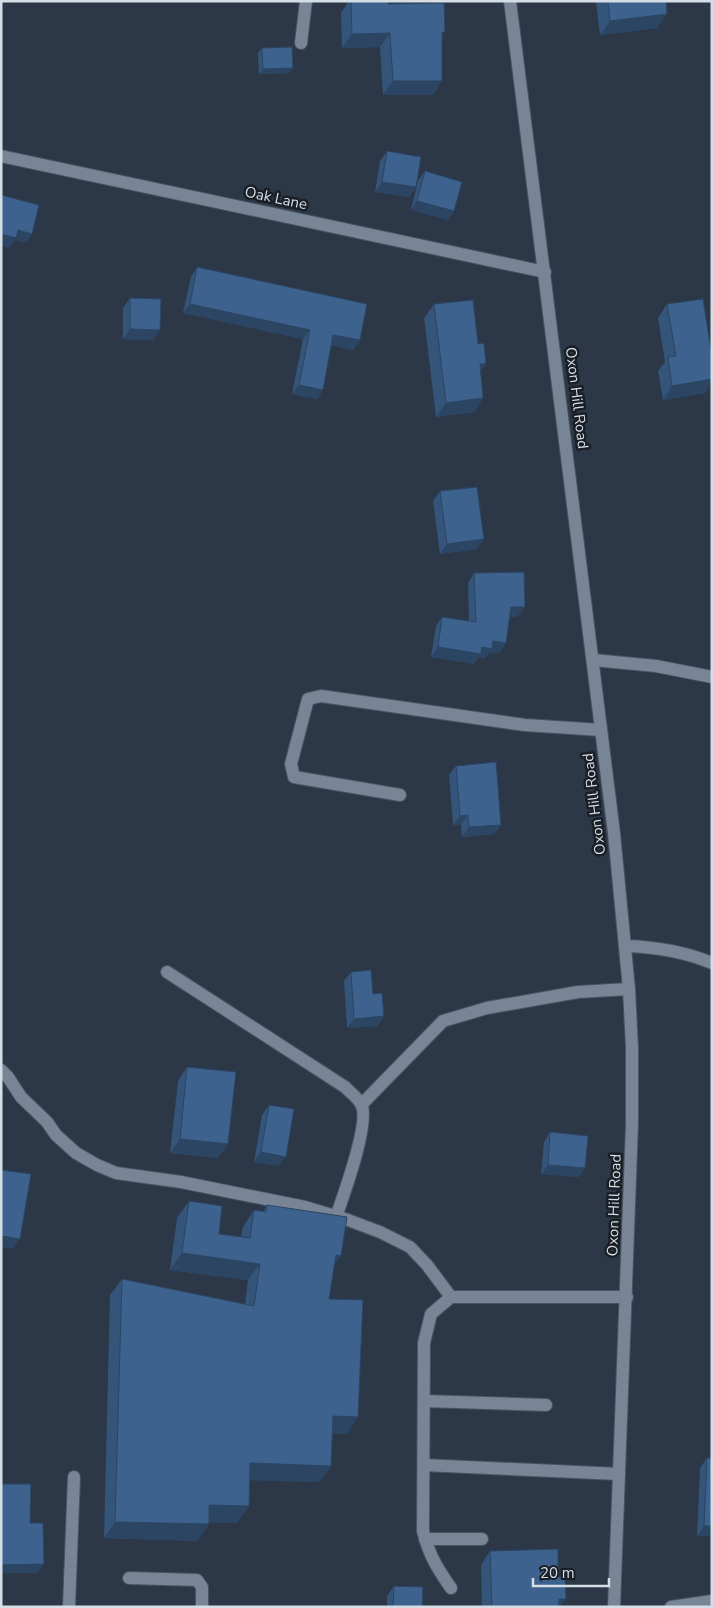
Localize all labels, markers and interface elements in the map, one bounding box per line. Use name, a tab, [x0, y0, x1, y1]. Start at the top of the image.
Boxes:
street label: Oak Lane	[243, 182, 309, 214]
street label: Oxon Hill Road	[561, 346, 593, 450]
street label: Oxon Hill Road	[578, 752, 610, 856]
street label: Oxon Hill Road	[602, 1153, 626, 1257]
scale bar	[533, 1556, 609, 1588]
text: 20 m	[540, 1563, 575, 1583]

